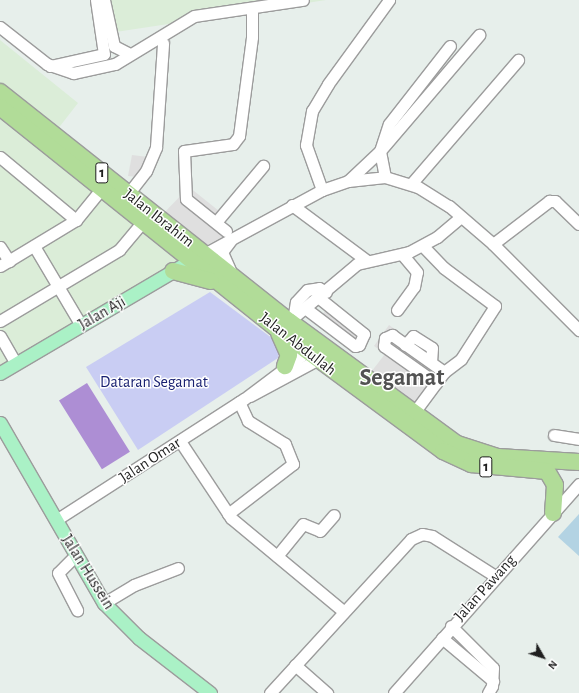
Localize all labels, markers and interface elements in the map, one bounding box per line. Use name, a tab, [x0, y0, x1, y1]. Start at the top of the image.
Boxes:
road number: 1	[95, 160, 109, 186]
street label: Jalan Ibrahim	[120, 185, 198, 251]
street label: Jalan Aji	[75, 292, 129, 334]
street label: Jalan Abdullah	[256, 308, 340, 380]
district label: Segamat	[360, 365, 444, 393]
park label: Dataran Segamat	[100, 372, 208, 392]
street label: Jalan Omar	[116, 433, 184, 487]
road number: 1	[479, 454, 493, 480]
street label: Jalan Hussein	[57, 531, 119, 613]
street label: Jalan Pawang	[450, 551, 520, 625]
north arrow	[523, 637, 563, 677]
text: N	[546, 658, 559, 671]

